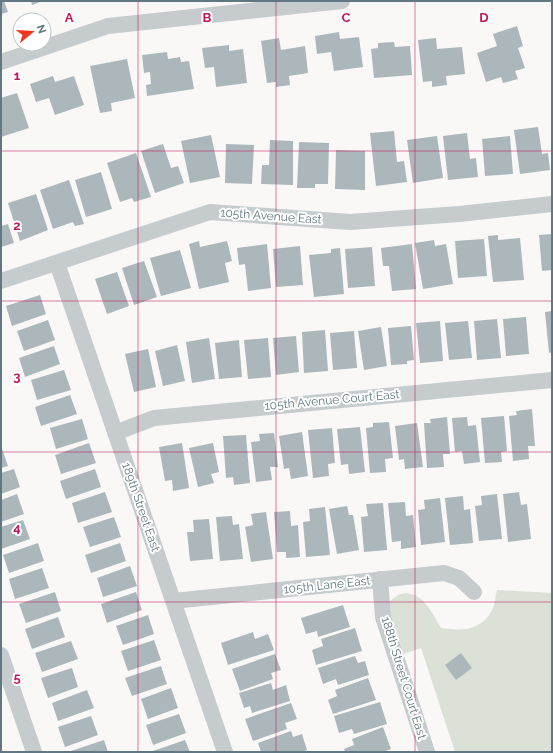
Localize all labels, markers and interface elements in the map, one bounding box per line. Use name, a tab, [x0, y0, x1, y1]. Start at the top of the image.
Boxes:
text: A	[65, 10, 74, 25]
text: B	[203, 10, 212, 25]
text: C	[342, 10, 351, 25]
text: D	[479, 10, 489, 25]
north arrow	[12, 12, 52, 52]
text: N	[34, 23, 49, 35]
text: 1	[14, 68, 21, 83]
street label: 105th Avenue East	[220, 205, 322, 227]
text: 2	[13, 218, 21, 233]
text: 3	[13, 369, 21, 384]
street label: 105th Avenue Court East	[264, 387, 400, 413]
street label: 189th Street East	[119, 461, 163, 553]
text: 4	[13, 520, 21, 535]
street label: 105th Lane East	[283, 573, 371, 597]
street label: 188th Street Court East	[379, 615, 429, 741]
text: 5	[13, 670, 21, 685]

